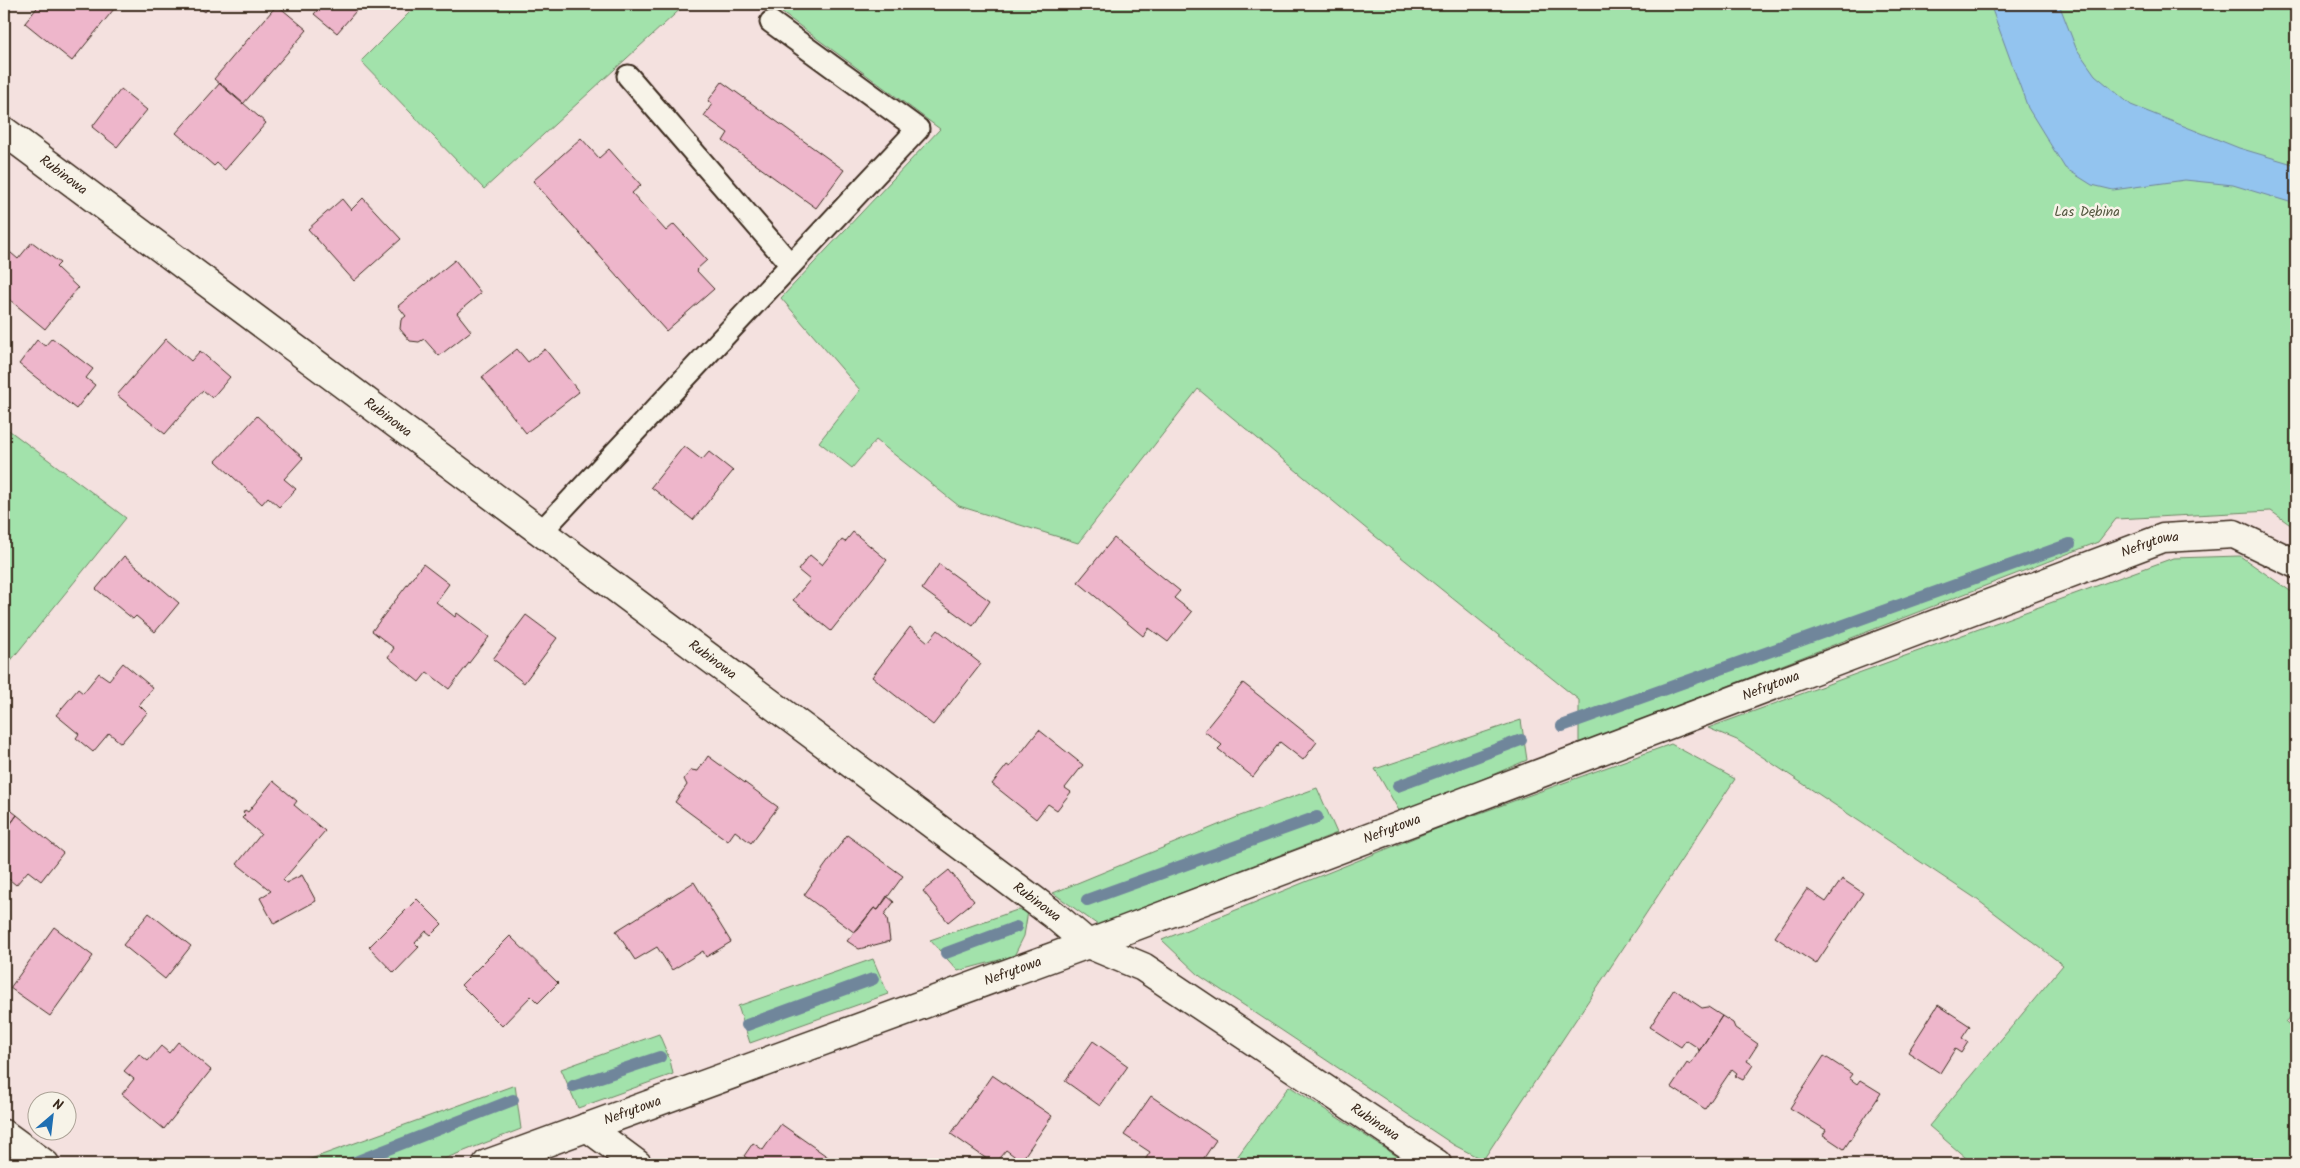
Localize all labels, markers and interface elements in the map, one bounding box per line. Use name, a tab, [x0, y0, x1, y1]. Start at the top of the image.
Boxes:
street label: Rubinowa	[34, 150, 92, 201]
park label: Las Dębina	[2054, 201, 2120, 223]
street label: Rubinowa	[359, 392, 417, 443]
street label: Nefrytowa	[2118, 526, 2180, 564]
street label: Rubinowa	[684, 634, 741, 685]
street label: Nefrytowa	[1739, 665, 1803, 707]
street label: Nefrytowa	[1360, 808, 1424, 850]
street label: Rubinowa	[1008, 877, 1066, 927]
street label: Nefrytowa	[981, 951, 1045, 992]
north arrow	[28, 1090, 78, 1140]
street label: Nefrytowa	[601, 1090, 665, 1131]
text: N	[49, 1094, 67, 1117]
street label: Rubinowa	[1346, 1098, 1404, 1147]

